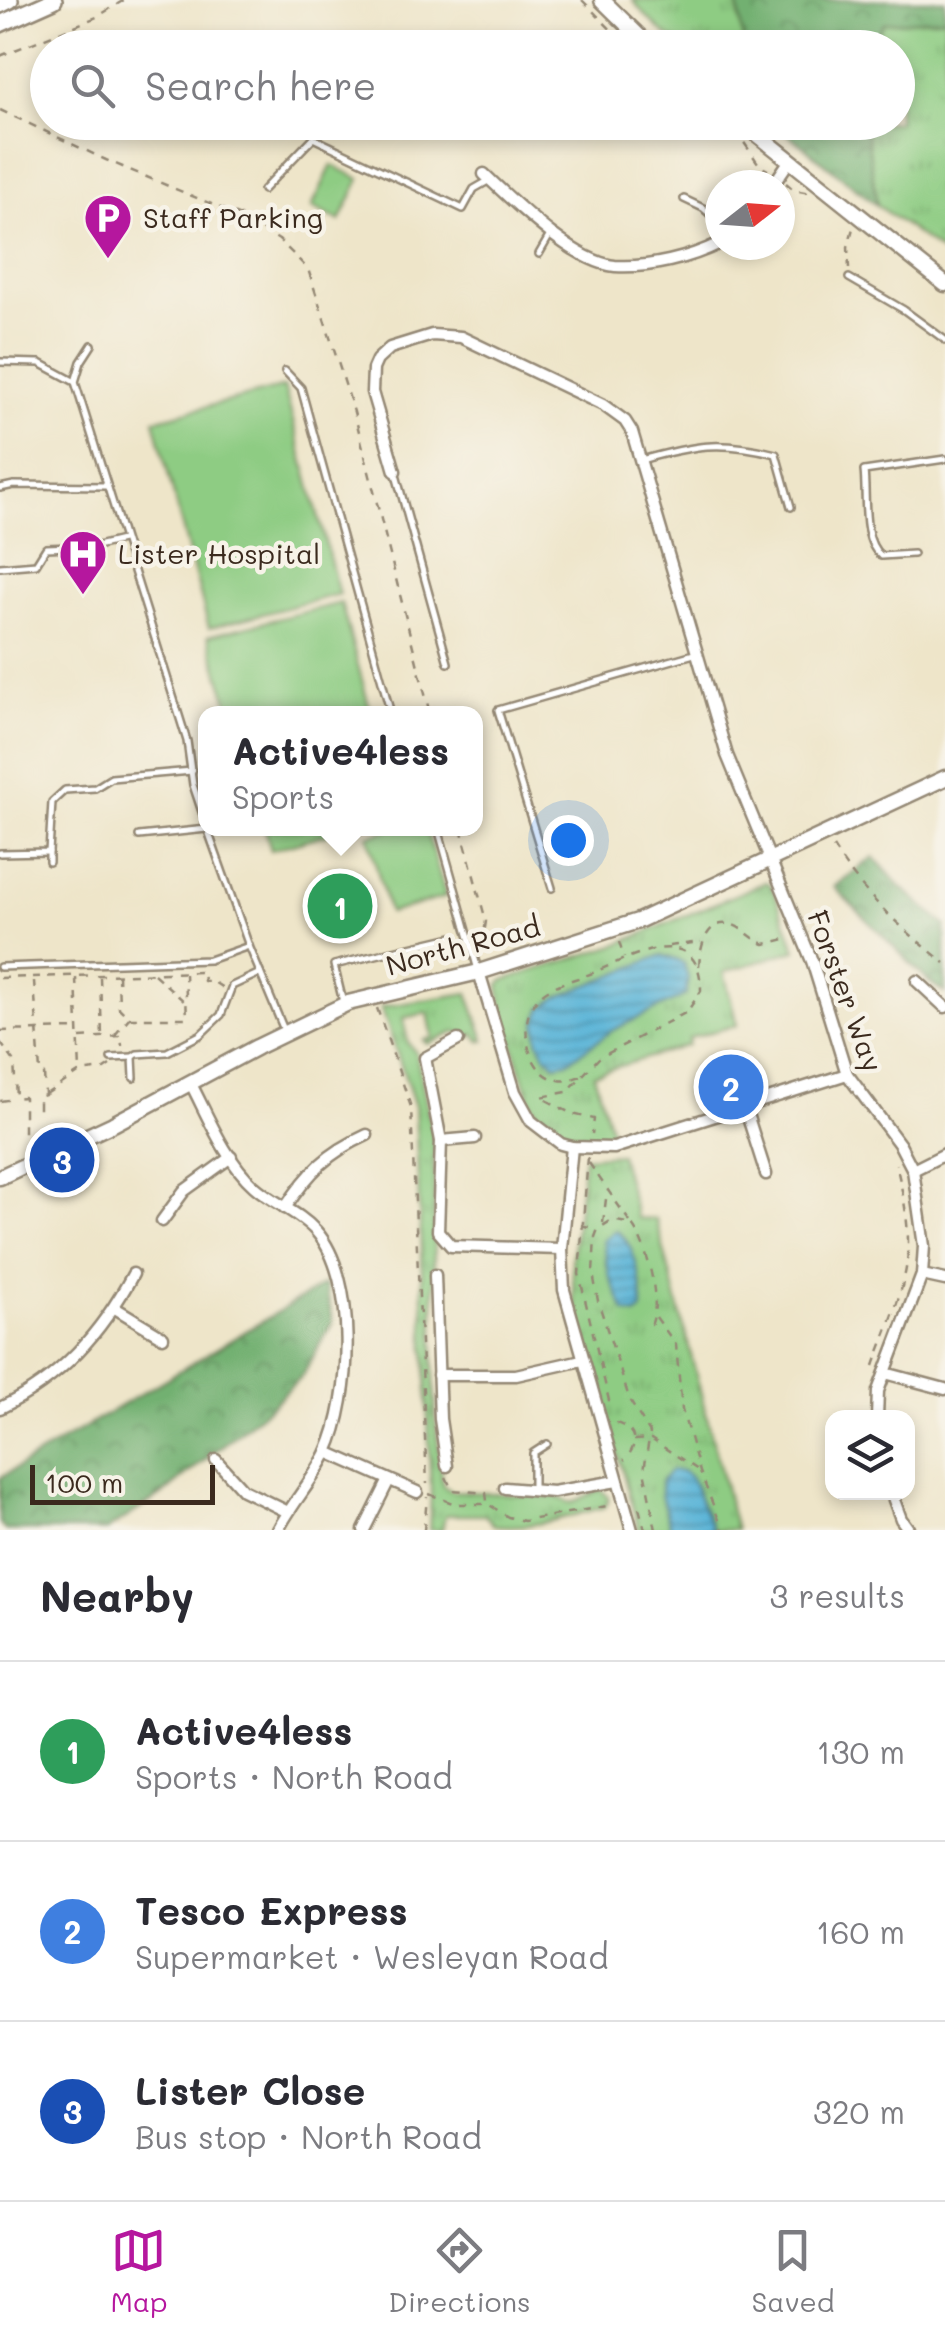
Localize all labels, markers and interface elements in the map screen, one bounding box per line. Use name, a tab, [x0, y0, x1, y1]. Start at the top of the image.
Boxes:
search box	[30, 30, 915, 140]
icon: search	[65, 58, 120, 113]
text: Search here	[145, 60, 376, 110]
north arrow	[705, 170, 795, 260]
parking icon: Staff Parking	[82, 192, 134, 260]
place label: Staff Parking	[143, 199, 323, 235]
hospital icon: Lister Hospital	[57, 528, 109, 596]
place label: Lister Hospital	[118, 535, 320, 571]
popup	[198, 706, 483, 836]
text: Active4less	[232, 725, 449, 775]
text: Sports	[232, 775, 334, 817]
your location	[543, 815, 594, 866]
pin: 1	[308, 868, 372, 944]
street label: Forster Way	[800, 905, 892, 1076]
street label: North Road	[382, 907, 544, 983]
pin: 2	[698, 1050, 764, 1124]
pin: 3	[30, 1122, 94, 1198]
map controls	[825, 1410, 915, 1500]
button: layers	[825, 1410, 915, 1500]
scale bar	[30, 1460, 215, 1504]
text: 100 m	[45, 1464, 123, 1500]
text: Nearby	[40, 1568, 194, 1623]
text: 3 results	[769, 1574, 905, 1616]
text: Active4less	[135, 1705, 352, 1755]
text: 1	[65, 1730, 80, 1772]
text: 130 m	[816, 1730, 905, 1772]
text: Sports · North Road	[135, 1755, 453, 1797]
text: Tesco Express	[135, 1885, 408, 1935]
text: 2	[64, 1910, 81, 1952]
text: 160 m	[816, 1910, 905, 1952]
text: Supermarket · Wesleyan Road	[135, 1935, 609, 1977]
text: Lister Close	[135, 2065, 365, 2115]
text: 3	[63, 2090, 82, 2132]
text: 320 m	[813, 2090, 905, 2132]
text: Bus stop · North Road	[135, 2115, 482, 2157]
tab: Map	[110, 2223, 167, 2319]
tab: Directions	[388, 2223, 531, 2319]
tab: Saved	[751, 2223, 835, 2319]

